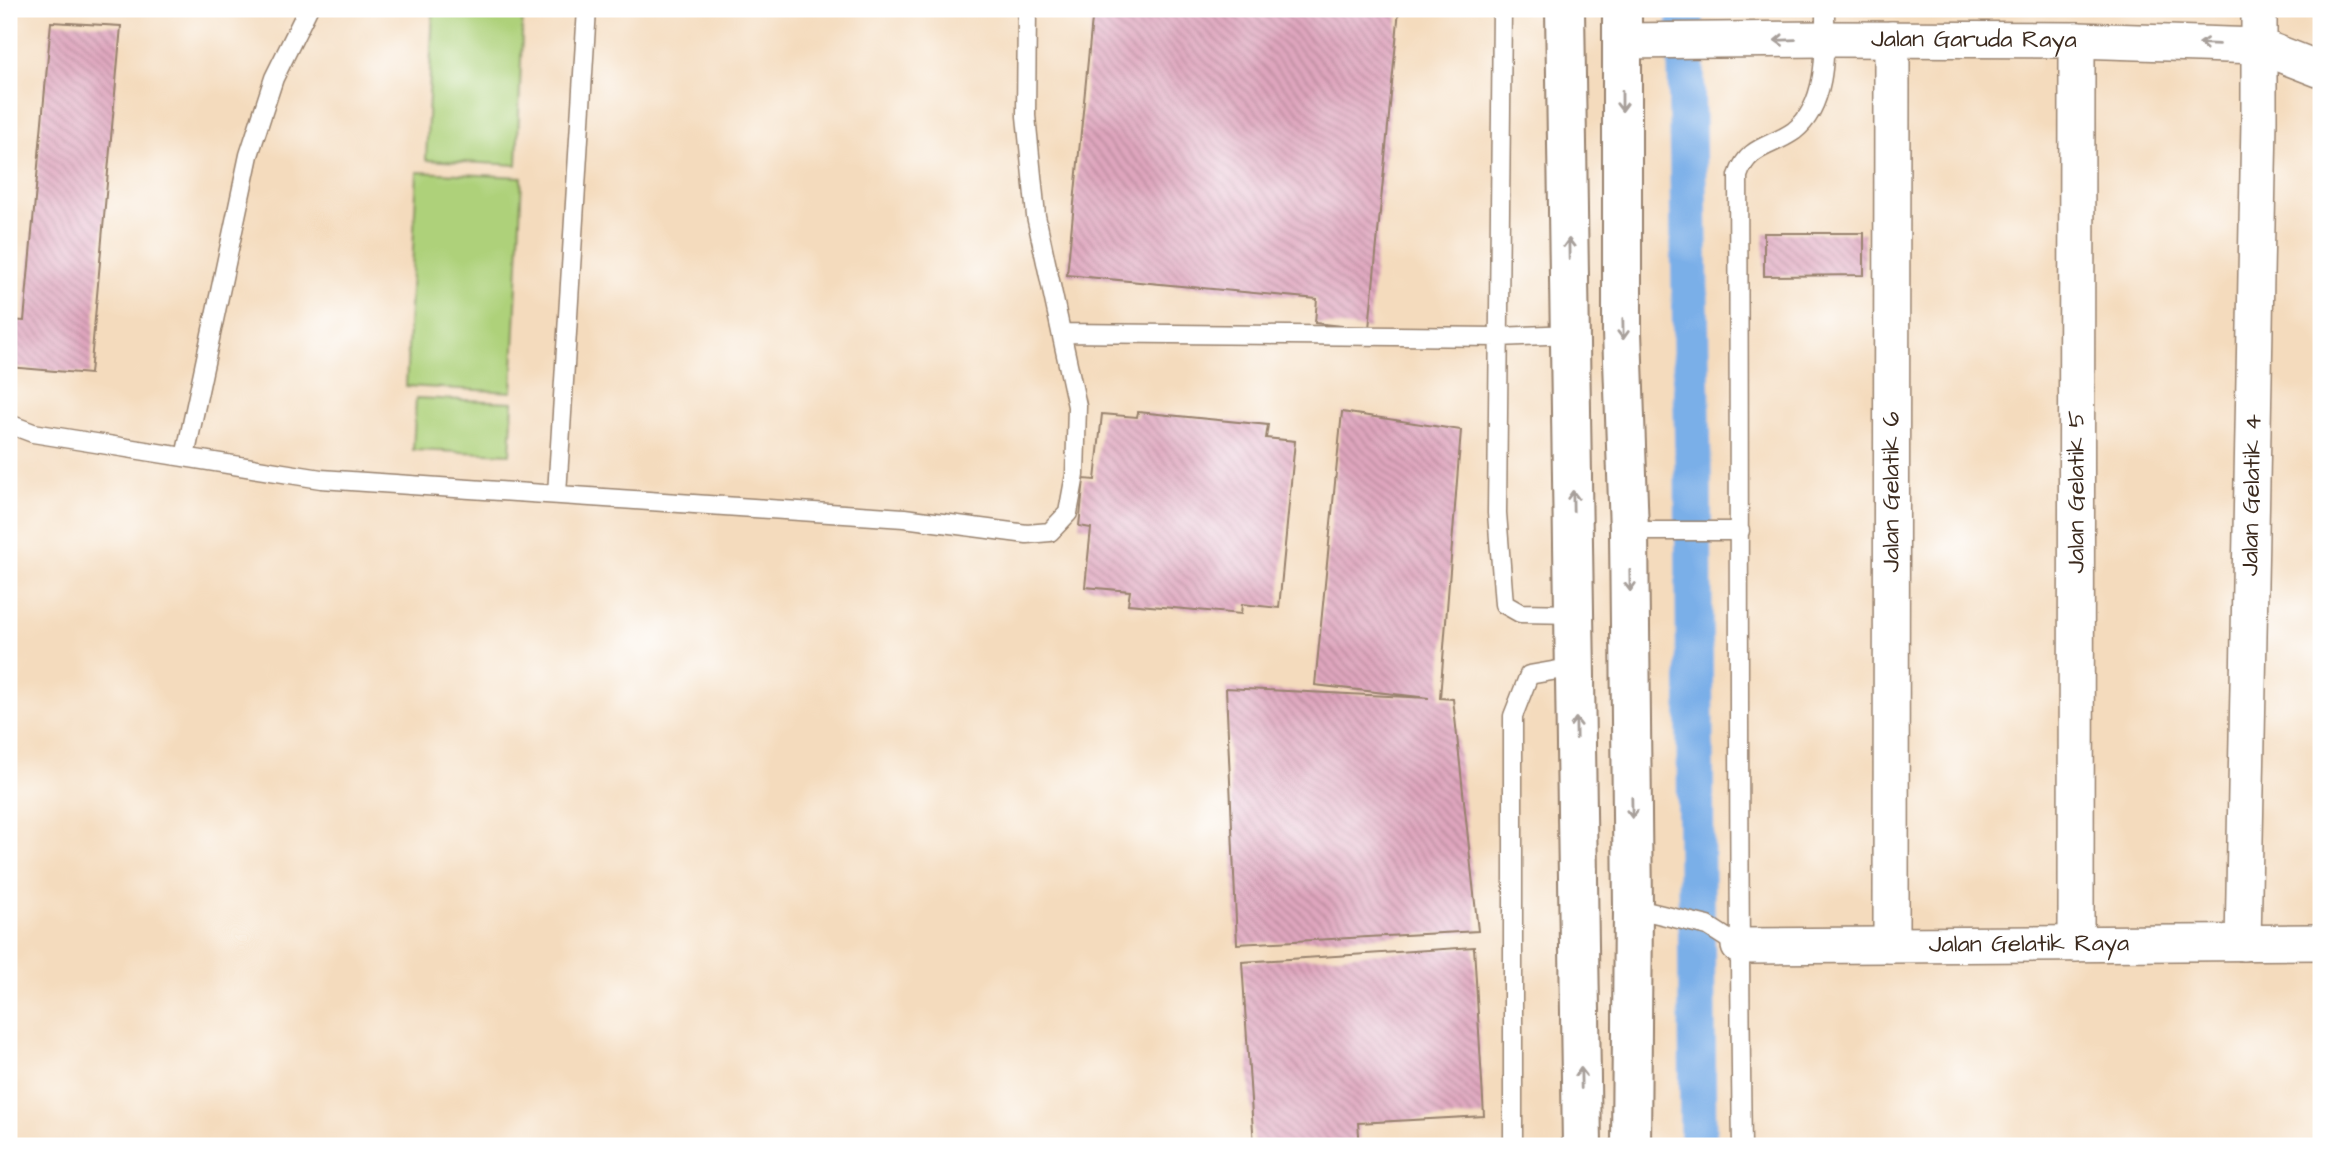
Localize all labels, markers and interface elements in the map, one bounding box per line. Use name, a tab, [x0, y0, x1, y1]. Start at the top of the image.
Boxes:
street label: Jalan Garuda Raya	[1871, 22, 2077, 58]
one-way arrow	[1774, 34, 1797, 47]
one-way arrow	[2197, 38, 2220, 51]
one-way arrow	[1615, 90, 1629, 113]
one-way arrow	[1563, 237, 1576, 260]
one-way arrow	[1616, 317, 1629, 340]
street label: Jalan Gelatik 5	[2059, 411, 2094, 573]
street label: Jalan Gelatik 6	[1874, 412, 1909, 572]
street label: Jalan Gelatik 4	[2233, 414, 2270, 576]
one-way arrow	[1566, 489, 1580, 512]
one-way arrow	[1623, 569, 1637, 592]
one-way arrow	[1570, 717, 1583, 740]
one-way arrow	[1625, 797, 1639, 820]
street label: Jalan Gelatik Raya	[1929, 926, 2129, 962]
one-way arrow	[1575, 1067, 1588, 1090]

